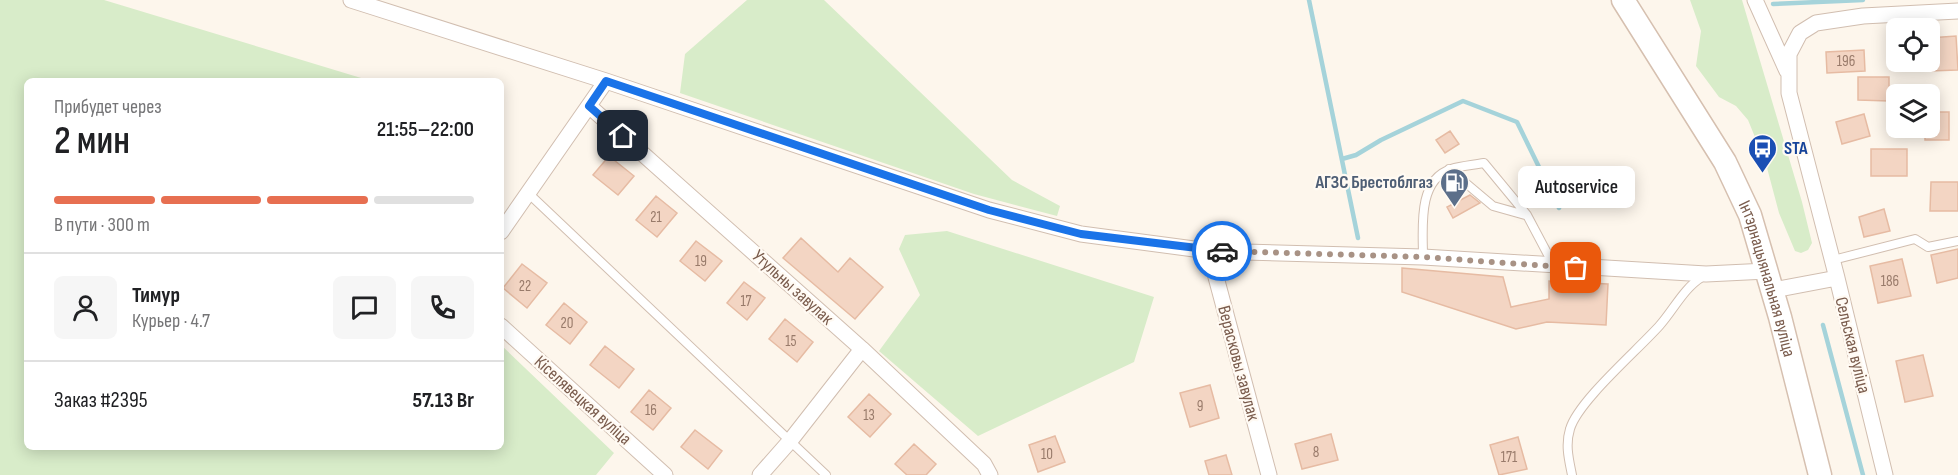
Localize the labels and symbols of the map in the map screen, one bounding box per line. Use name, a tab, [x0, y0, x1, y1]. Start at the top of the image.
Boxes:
house number: 196	[1837, 52, 1855, 71]
pin	[597, 110, 648, 161]
bus stop icon: STA	[1747, 132, 1779, 174]
place label: STA	[1784, 138, 1808, 159]
fuel station icon: АГЗС Брестоблгаз	[1438, 166, 1470, 208]
callout: Autoservice	[1518, 166, 1634, 208]
place label: АГЗС Брестоблгаз	[1314, 172, 1433, 193]
street label: Інтэрнацыянальная вуліца	[1734, 197, 1800, 359]
house number: 21	[650, 208, 662, 227]
courier	[1192, 221, 1252, 281]
pin	[1550, 242, 1601, 293]
street label: Утульны завулак	[748, 246, 838, 329]
house number: 19	[695, 252, 707, 271]
house number: 186	[1881, 272, 1899, 291]
house number: 22	[519, 277, 531, 296]
house number: 17	[740, 292, 752, 311]
street label: Сельская вуліца	[1830, 295, 1875, 395]
street label: Верасковы завулак	[1213, 303, 1264, 423]
house number: 20	[561, 314, 573, 333]
house number: 15	[785, 332, 797, 351]
street label: Кіселявецкая вуліца	[530, 351, 636, 449]
house number: 9	[1197, 397, 1203, 416]
house number: 16	[645, 401, 657, 420]
house number: 13	[863, 406, 875, 425]
house number: 8	[1313, 443, 1319, 462]
house number: 10	[1041, 445, 1053, 464]
house number: 171	[1501, 448, 1518, 467]

